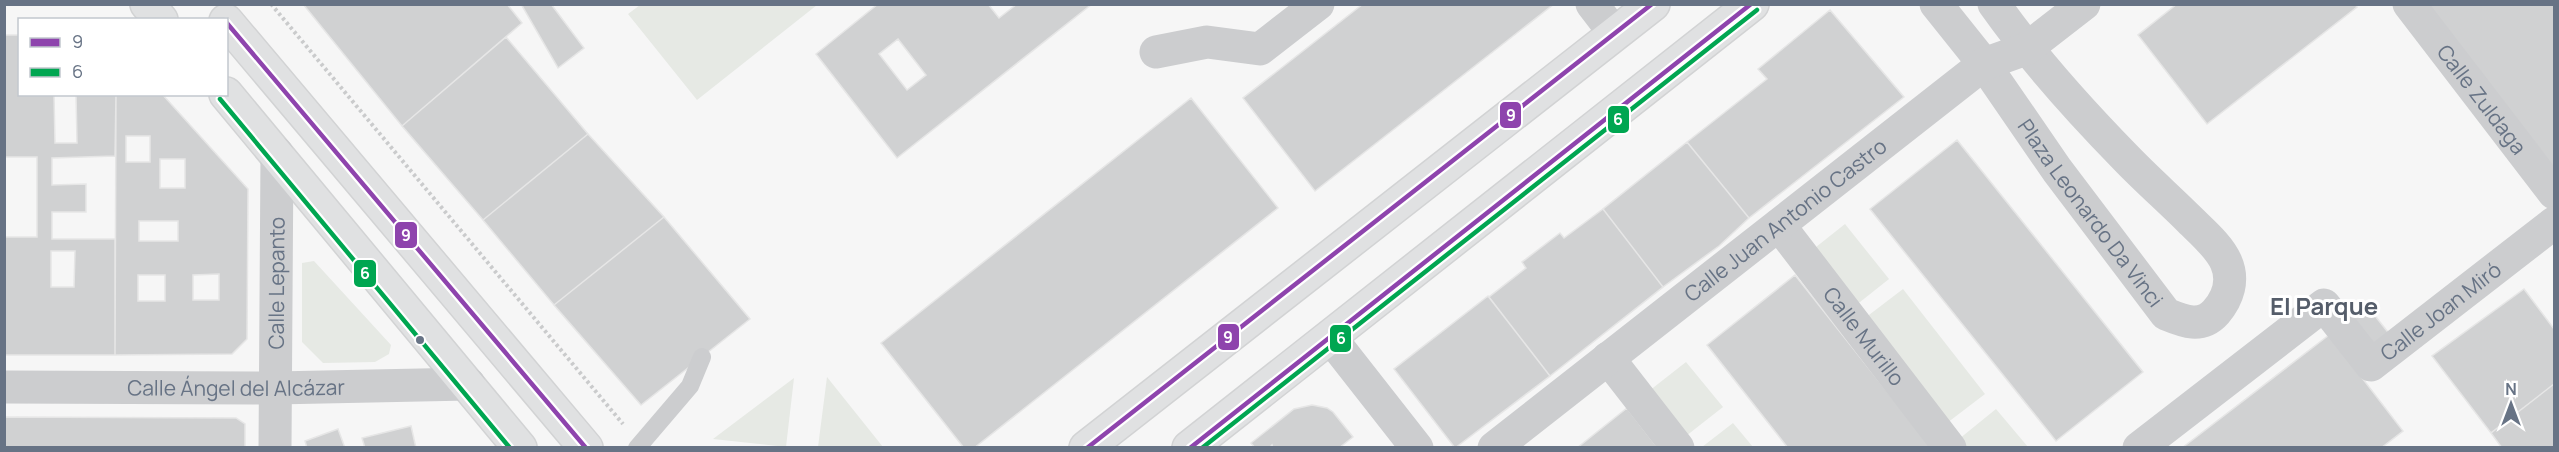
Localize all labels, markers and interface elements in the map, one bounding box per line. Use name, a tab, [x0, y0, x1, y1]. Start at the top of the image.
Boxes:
legend	[18, 18, 228, 96]
text: 9	[72, 29, 83, 53]
street label: Calle Zuldaga	[2431, 39, 2533, 160]
text: 6	[72, 59, 83, 83]
line badge: 9	[1499, 101, 1522, 129]
text: 9	[1506, 104, 1516, 126]
line badge: 6	[1607, 105, 1630, 134]
text: 6	[1613, 108, 1623, 130]
street label: Plaza Leonardo Da Vinci	[2012, 113, 2170, 313]
street label: Calle Juan Antonio Castro	[1678, 132, 1892, 308]
street label: Calle Lepanto	[262, 217, 291, 349]
line badge: 9	[394, 221, 418, 249]
text: 9	[401, 224, 411, 246]
street label: Calle Joan Miró	[2374, 255, 2507, 367]
line badge: 6	[353, 259, 377, 288]
text: 6	[360, 262, 370, 284]
street label: Calle Murillo	[1817, 281, 1911, 391]
district label: El Parque	[2270, 289, 2378, 322]
line badge: 9	[1217, 323, 1240, 351]
line badge: 6	[1329, 324, 1352, 353]
text: 9	[1223, 326, 1233, 348]
text: 6	[1336, 327, 1346, 349]
unlabelled marker	[414, 334, 426, 346]
street label: Calle Ángel del Alcázar	[127, 373, 346, 402]
north arrow	[2481, 374, 2541, 434]
text: N	[2505, 378, 2517, 400]

